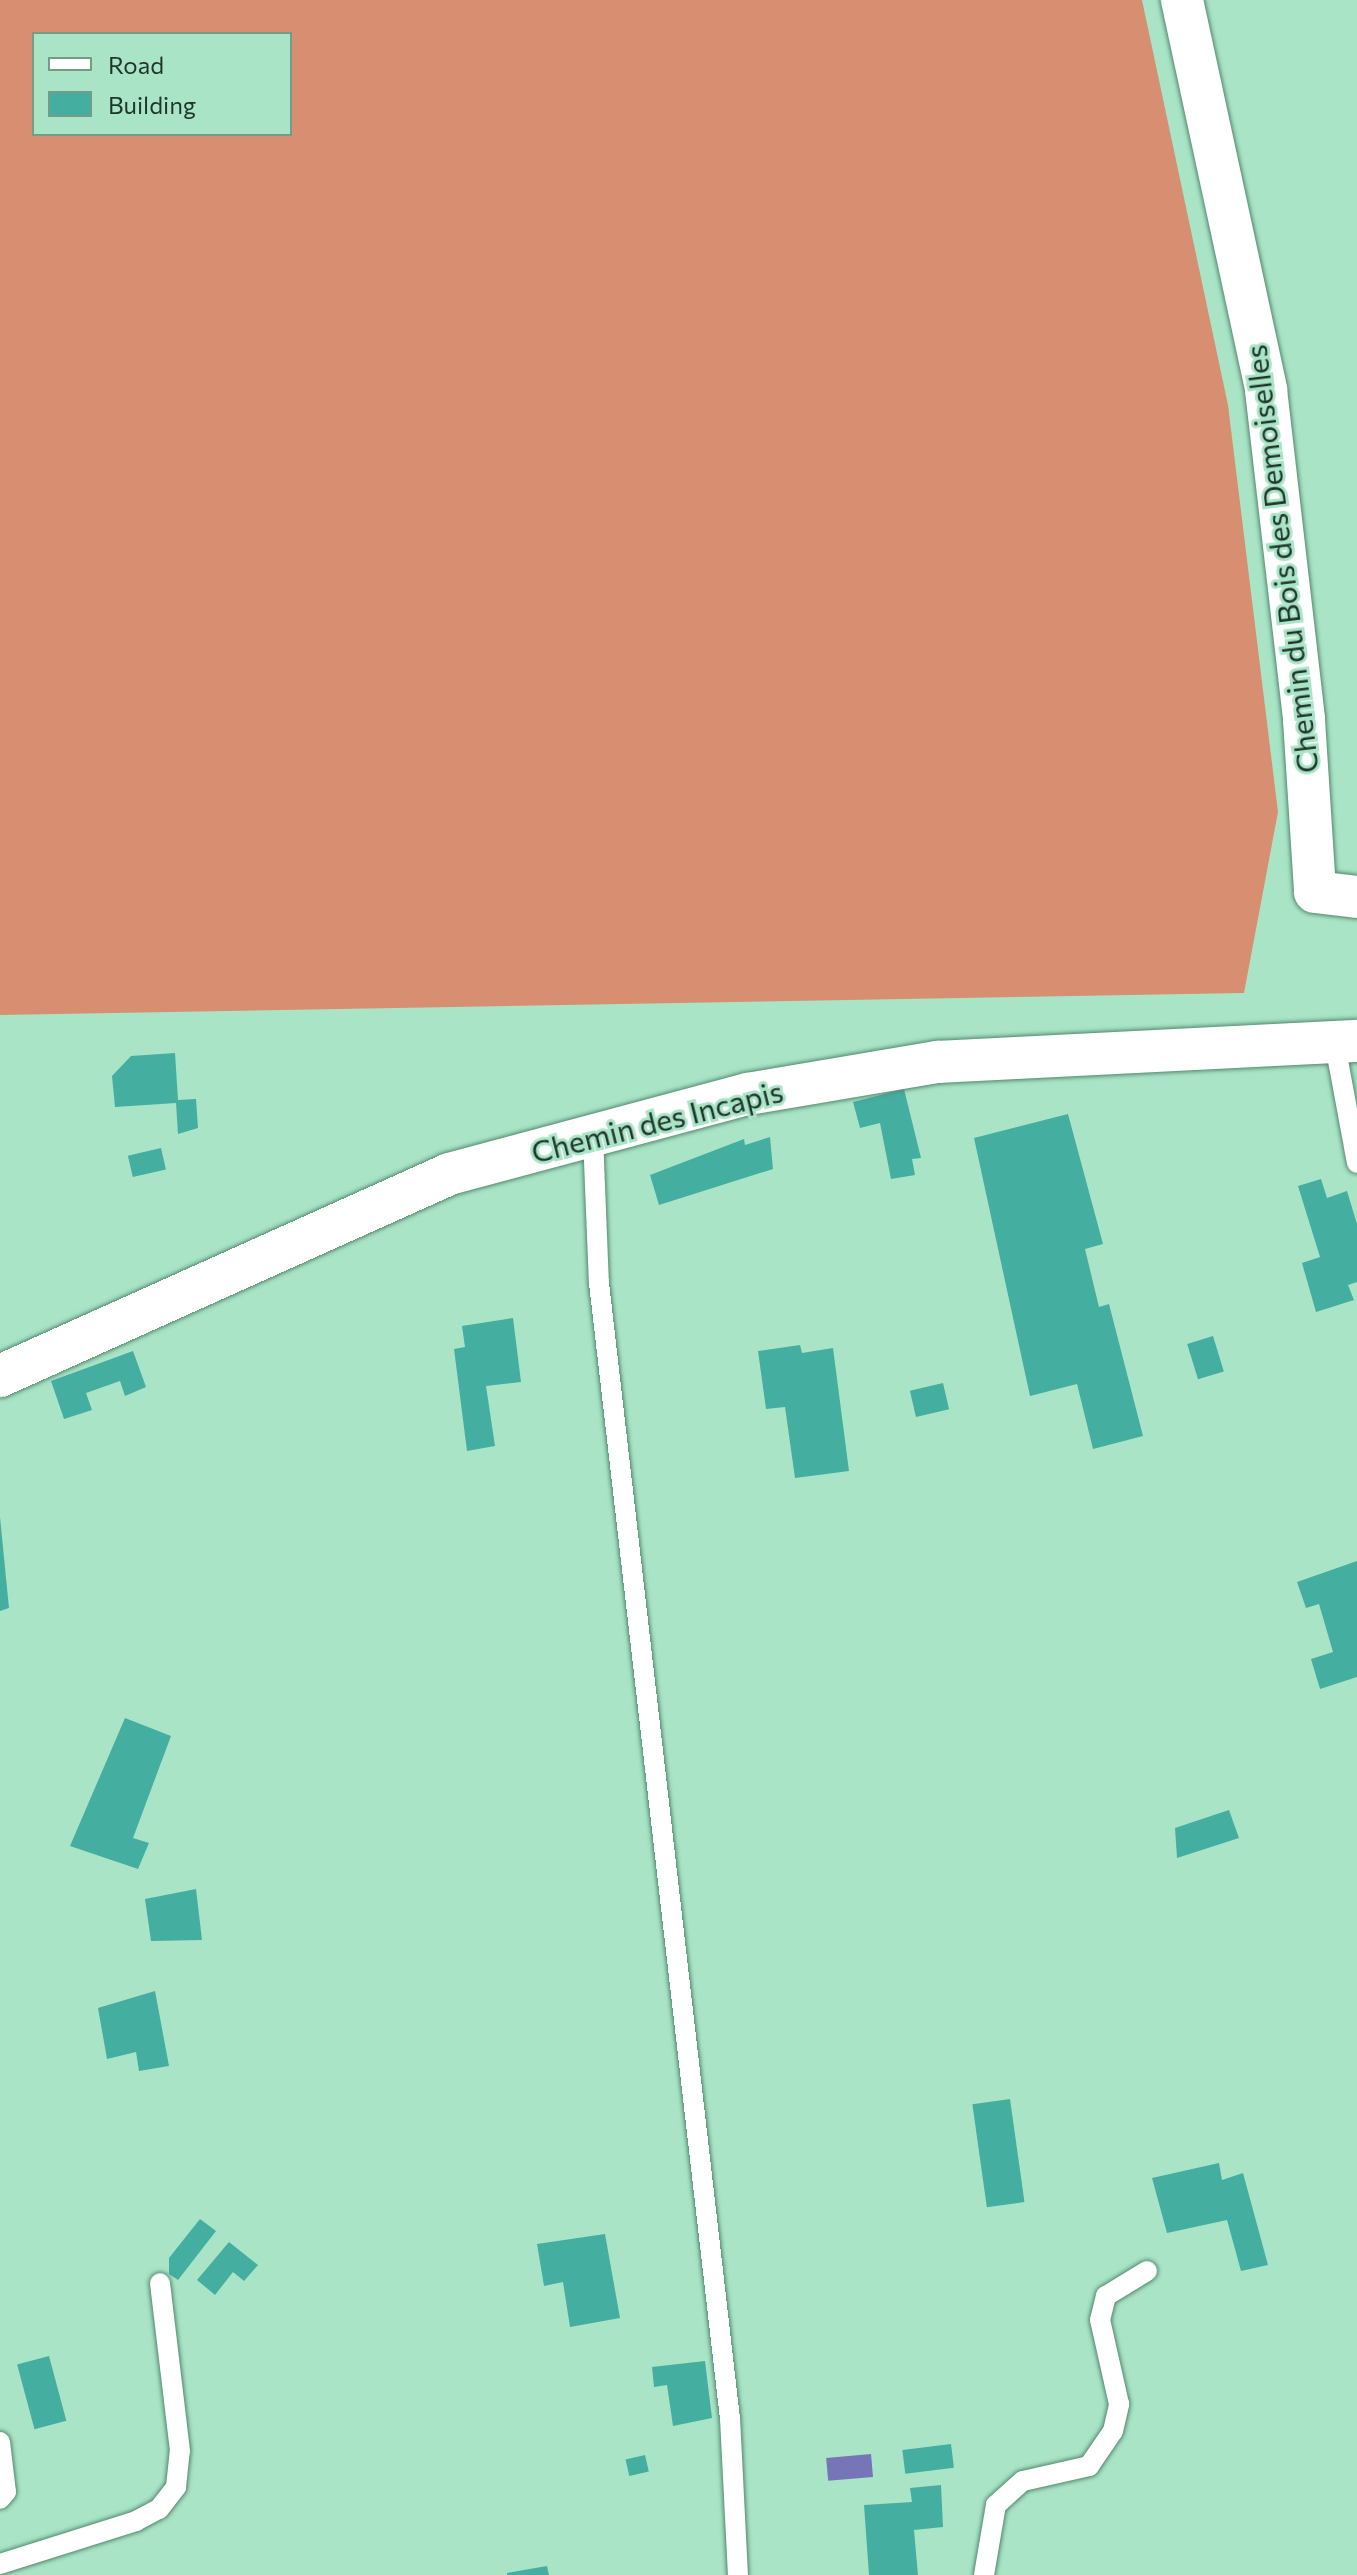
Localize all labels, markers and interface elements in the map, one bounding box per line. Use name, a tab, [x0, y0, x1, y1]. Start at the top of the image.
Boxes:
legend	[32, 32, 292, 136]
text: Road	[108, 50, 164, 79]
text: Building	[108, 90, 196, 119]
street label: Chemin du Bois des Demoiselles	[1237, 343, 1325, 775]
street label: Chemin des Incapis	[527, 1072, 787, 1170]

